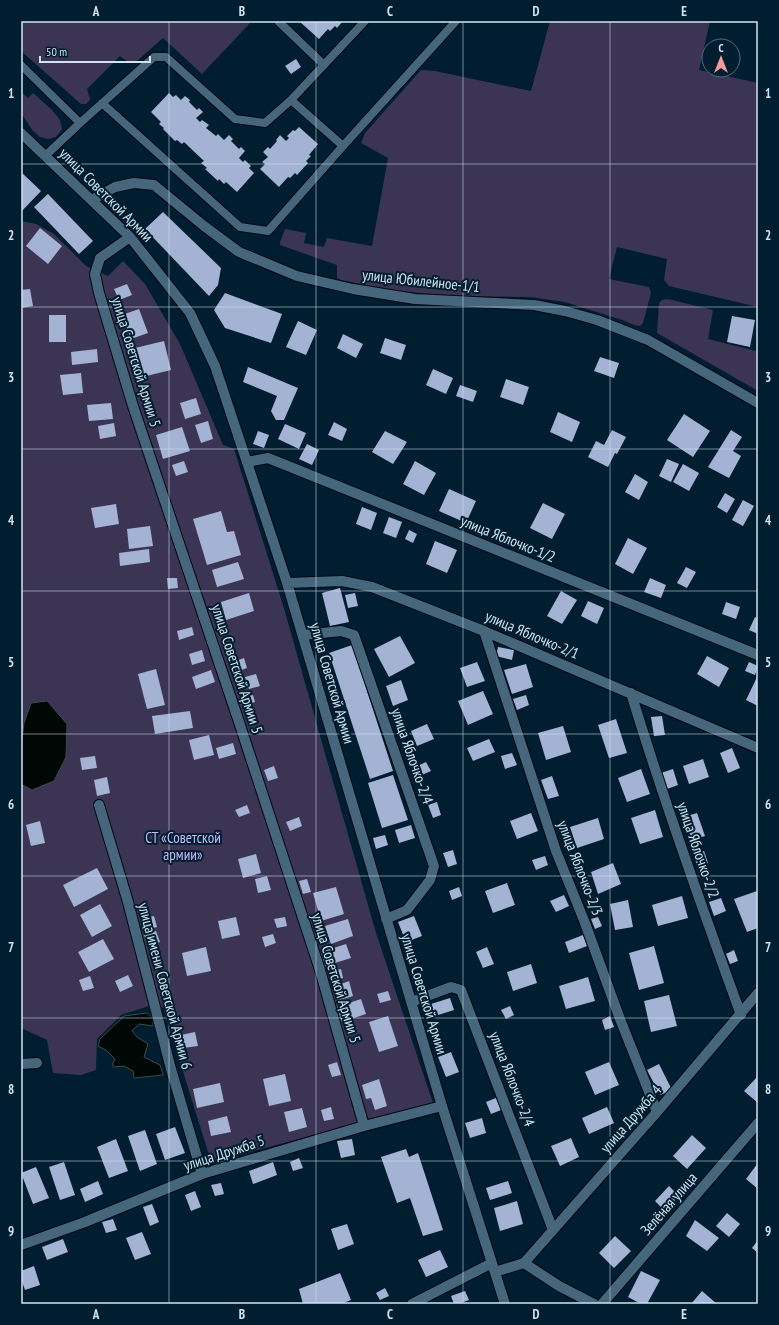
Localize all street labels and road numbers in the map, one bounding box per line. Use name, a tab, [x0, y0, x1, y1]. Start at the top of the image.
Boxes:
street label: улица Советской Армии	[55, 144, 157, 246]
street label: улица Юбилейное-1/1	[361, 265, 481, 296]
street label: улица Советской Армии 5	[108, 294, 165, 429]
street label: улица Яблочко-1/2	[458, 511, 558, 566]
street label: улица Советской Армии 5	[208, 602, 267, 736]
street label: улица Яблочко-2/1	[482, 606, 582, 663]
street label: улица Советской Армии	[306, 620, 359, 746]
street label: улица Яблочко-2/4	[387, 705, 438, 807]
street label: улица Яблочко-2/2	[673, 799, 724, 900]
street label: улица Яблочко-2/3	[554, 818, 607, 918]
street label: улица имени Советской Армии 6	[134, 900, 197, 1072]
street label: улица Советской Армии 5	[308, 910, 365, 1045]
street label: улица Советской Армии	[397, 931, 452, 1057]
street label: улица Яблочко-2/4	[486, 1029, 539, 1129]
street label: улица Дружба 4	[596, 1080, 666, 1157]
street label: улица Дружба 5	[181, 1130, 267, 1175]
street label: Зелёная улица	[636, 1168, 701, 1239]

